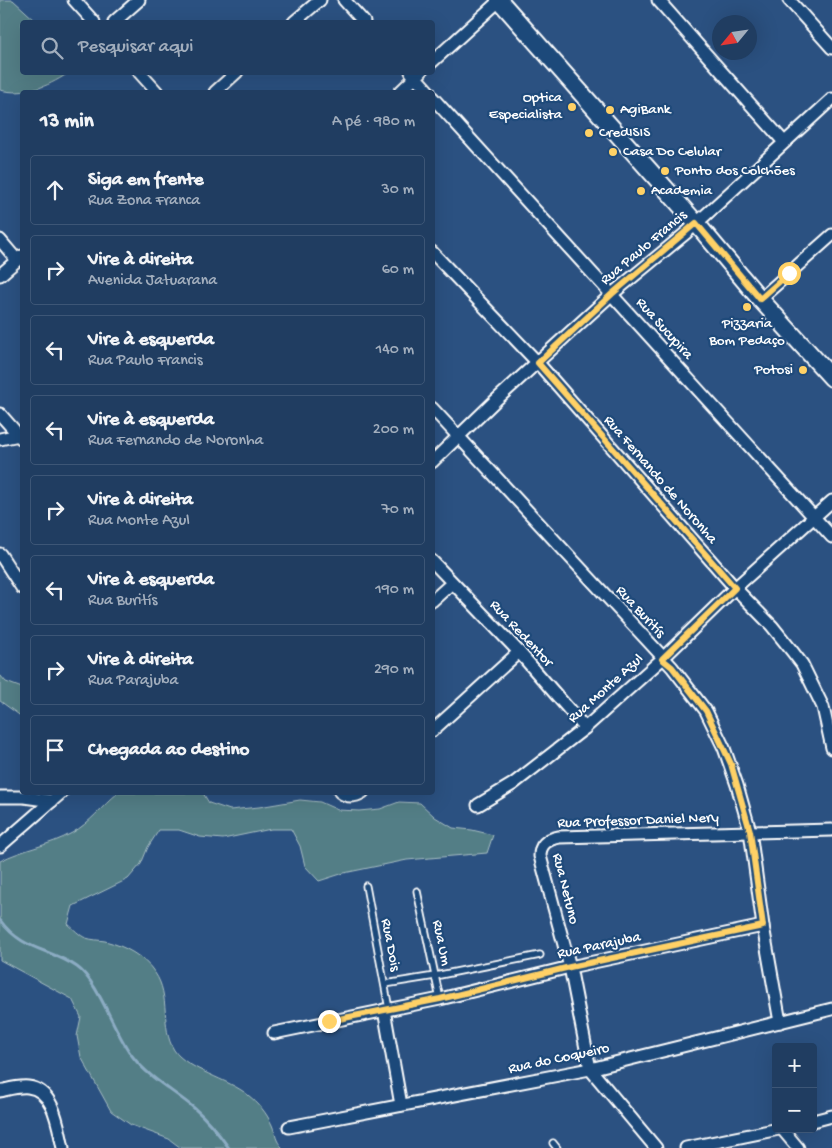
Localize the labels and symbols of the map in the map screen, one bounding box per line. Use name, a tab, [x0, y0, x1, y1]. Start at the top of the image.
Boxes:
north arrow	[712, 15, 757, 60]
place label: Optica Especialista	[489, 89, 563, 124]
marker: Optica Especialista	[566, 101, 578, 113]
place label: AgiBank	[620, 101, 672, 119]
marker: AgiBank	[604, 104, 616, 116]
place label: CredISIS	[599, 124, 650, 142]
marker: CredISIS	[583, 127, 595, 139]
place label: Casa Do Celular	[623, 143, 723, 161]
marker: Casa Do Celular	[607, 146, 619, 158]
place label: Ponto dos Colchões	[674, 162, 795, 180]
marker: Ponto dos Colchões	[659, 165, 671, 177]
place label: Academia	[651, 182, 713, 200]
marker: Academia	[635, 185, 647, 197]
street label: Rua Paulo Francis	[597, 206, 691, 289]
route start	[778, 262, 801, 285]
street label: Rua Sucupira	[631, 294, 697, 364]
marker: Pizzaria Bom Pedaço	[741, 301, 753, 313]
place label: Pizzaria Bom Pedaço	[708, 315, 785, 350]
place label: Potosi	[753, 361, 793, 379]
marker: Potosi	[797, 364, 809, 376]
street label: Rua Fernando de Noronha	[599, 412, 721, 548]
street label: Rua Buritís	[611, 582, 669, 642]
street label: Rua Redentor	[485, 597, 558, 673]
street label: Rua Monte Azul	[565, 650, 647, 728]
street label: Rua Professor Daniel Nery	[557, 809, 720, 833]
street label: Rua Netuno	[548, 852, 583, 927]
street label: Rua Dois	[376, 917, 404, 973]
street label: Rua Um	[427, 919, 455, 968]
street label: Rua Parajuba	[556, 928, 643, 964]
route end	[318, 1010, 341, 1033]
street label: Rua do Coqueiro	[507, 1039, 611, 1079]

